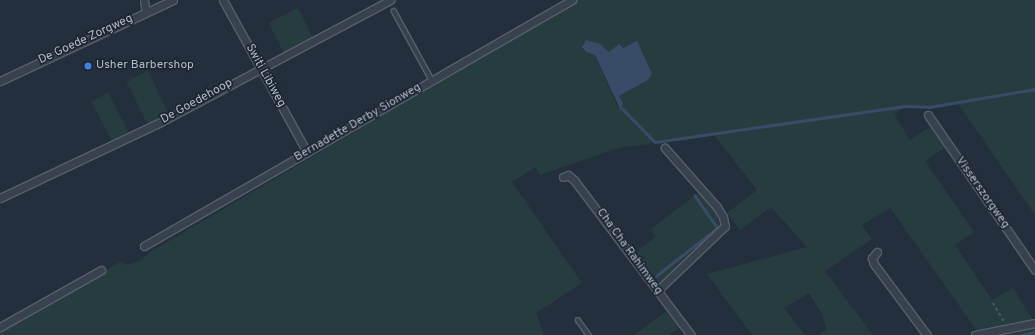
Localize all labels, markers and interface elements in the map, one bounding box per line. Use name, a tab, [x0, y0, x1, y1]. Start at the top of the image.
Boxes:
street label: De Goede Zorgweg	[37, 12, 135, 68]
street label: Switi Libiweg	[242, 42, 288, 110]
place label: Usher Barbershop	[96, 59, 194, 73]
marker: Usher Barbershop	[83, 61, 93, 71]
street label: De Goedehoop	[159, 76, 235, 128]
street label: Bernadette Derby Sionweg	[292, 81, 424, 165]
street label: Visserszorgweg	[952, 154, 1012, 232]
street label: Cha Cha Rahimweg	[593, 206, 665, 298]

